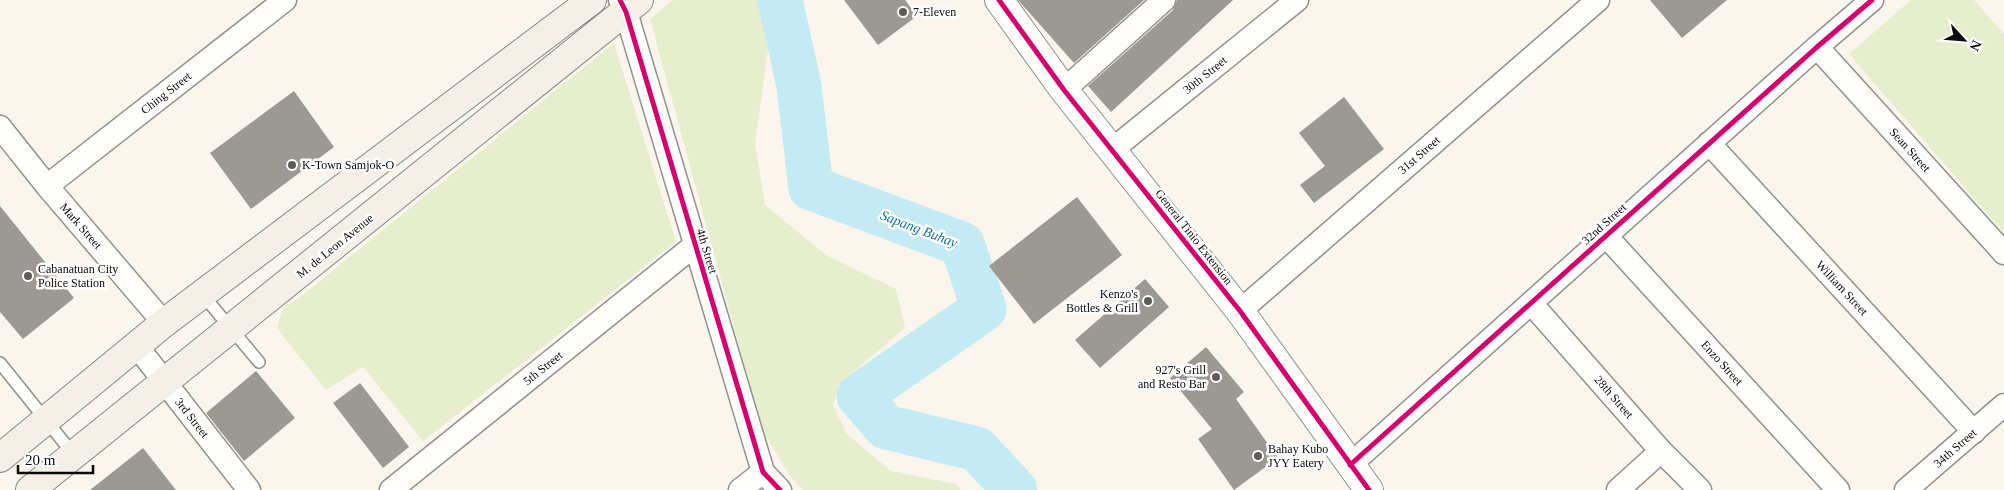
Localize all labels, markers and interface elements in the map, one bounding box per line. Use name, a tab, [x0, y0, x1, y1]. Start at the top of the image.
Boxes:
place label: 7-Eleven	[913, 5, 956, 19]
marker: 7-Eleven	[897, 6, 909, 18]
north arrow	[1939, 15, 1989, 65]
text: N	[1966, 38, 1984, 53]
street label: 30th Street	[1180, 53, 1230, 97]
street label: Ching Street	[138, 69, 195, 117]
street label: Sean Street	[1887, 125, 1934, 175]
street label: 31st Street	[1395, 133, 1443, 177]
place label: K-Town Samjok-O	[302, 158, 394, 172]
marker: K-Town Samjok-O	[286, 159, 298, 171]
street label: General Tinio Extension	[1152, 186, 1236, 288]
street label: Mark Street	[57, 200, 105, 253]
street label: 32nd Street	[1579, 200, 1630, 248]
water label: Sapang Buhay	[878, 207, 960, 251]
street label: M. de Leon Avenue	[294, 211, 376, 281]
street label: 4th Street	[694, 227, 721, 276]
street label: William Street	[1813, 258, 1871, 319]
place label: Cabanatuan City Police Station	[38, 262, 118, 290]
marker: Cabanatuan City Police Station	[22, 270, 34, 282]
place label: Kenzo's Bottles & Grill	[1066, 287, 1139, 315]
marker: Kenzo's Bottles & Grill	[1142, 295, 1154, 307]
street label: Enzo Street	[1698, 338, 1746, 389]
street label: 5th Street	[521, 348, 566, 388]
place label: 927's Grill and Resto Bar	[1138, 363, 1207, 391]
marker: 927's Grill and Resto Bar	[1210, 371, 1222, 383]
street label: 28th Street	[1592, 373, 1637, 422]
street label: 3rd Street	[172, 395, 212, 441]
street label: 34th Street	[1931, 425, 1980, 470]
scale bar	[18, 442, 92, 474]
place label: Bahay Kubo JYY Eatery	[1268, 442, 1328, 470]
marker: Bahay Kubo JYY Eatery	[1252, 450, 1264, 462]
text: 20 m	[25, 452, 56, 468]

